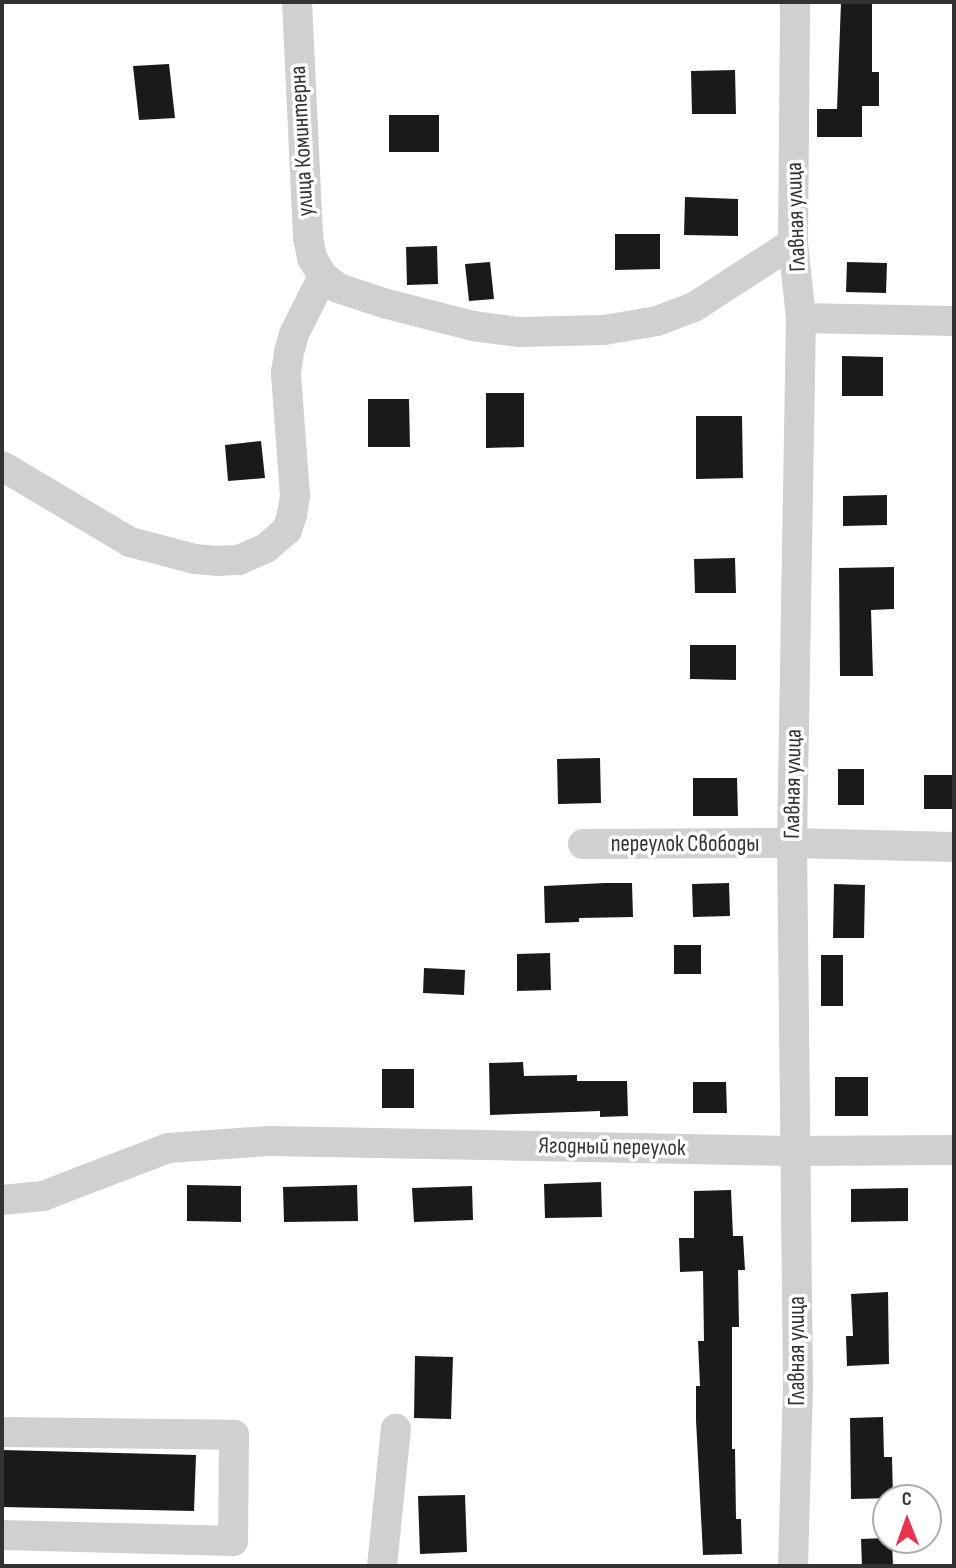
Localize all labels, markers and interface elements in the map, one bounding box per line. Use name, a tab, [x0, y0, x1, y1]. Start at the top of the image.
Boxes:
street label: улица Коминтерна	[284, 65, 320, 217]
street label: Главная улица	[780, 162, 812, 272]
street label: Главная улица	[778, 729, 808, 839]
street label: переулок Свободы	[611, 830, 759, 858]
street label: Ягодный переулок	[538, 1132, 686, 1162]
street label: Главная улица	[783, 1296, 811, 1406]
north arrow	[872, 1484, 942, 1554]
text: С	[902, 1488, 912, 1511]

